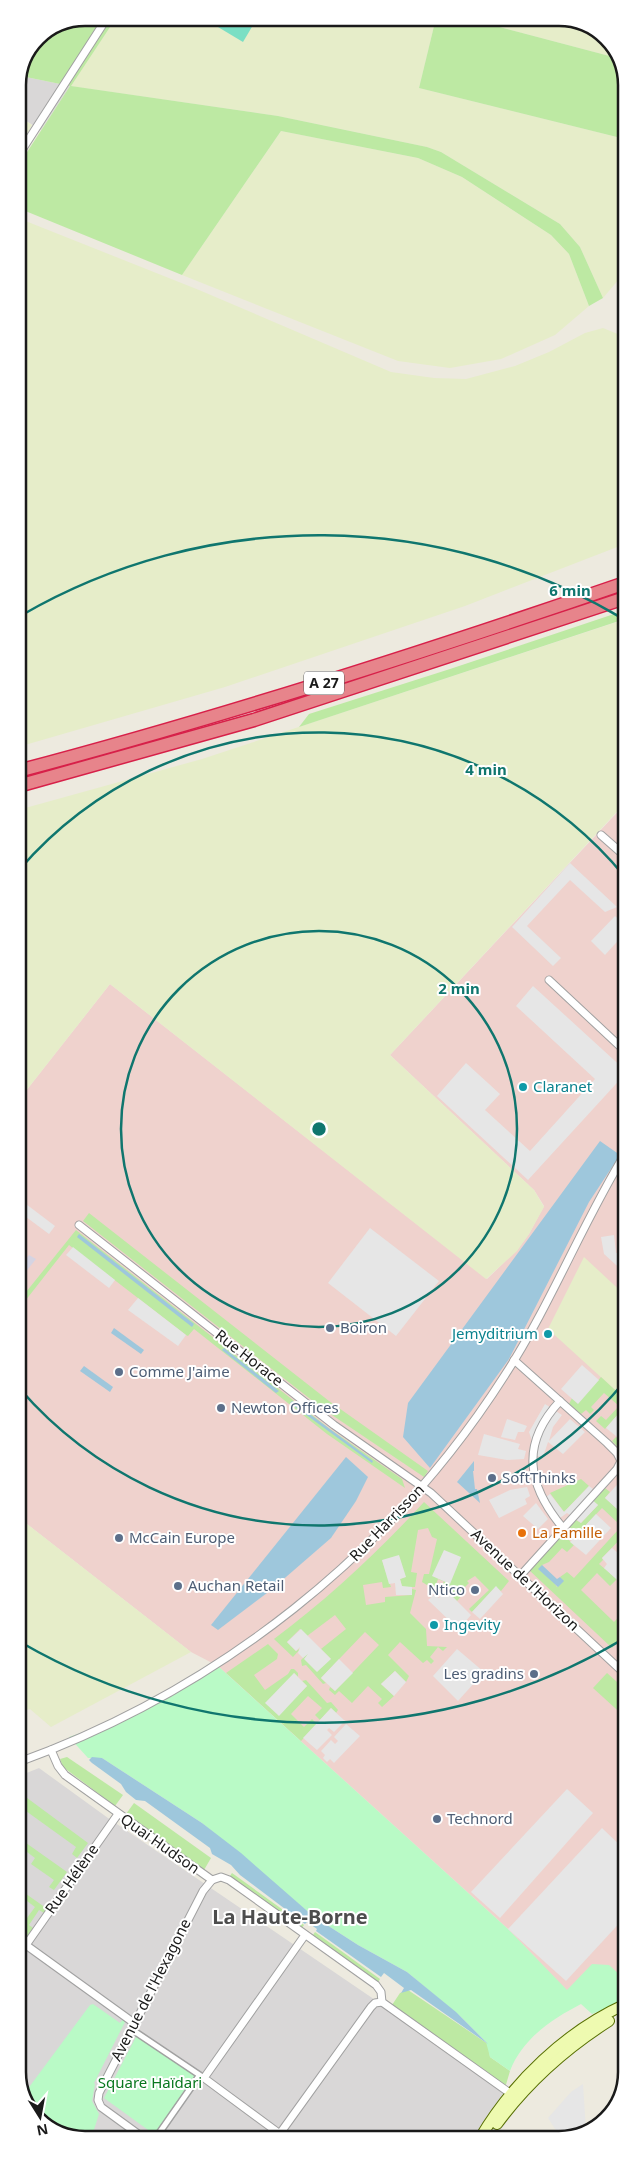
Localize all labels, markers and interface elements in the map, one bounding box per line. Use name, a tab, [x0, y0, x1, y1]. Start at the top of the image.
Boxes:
text: 6 min	[549, 580, 591, 600]
road number: A 27	[304, 671, 344, 694]
text: 4 min	[465, 759, 507, 779]
text: 2 min	[438, 978, 480, 998]
place label: Claranet	[533, 1076, 593, 1096]
marker: Claranet	[517, 1081, 529, 1093]
centre of rings	[310, 1120, 328, 1138]
place label: Boiron	[340, 1317, 387, 1337]
marker: Boiron	[324, 1322, 336, 1334]
place label: Jemyditrium	[450, 1323, 538, 1343]
street label: Rue Horace	[211, 1324, 288, 1390]
marker: Jemyditrium	[542, 1328, 554, 1340]
place label: Comme J'aime	[129, 1361, 230, 1381]
marker: Comme J'aime	[113, 1366, 125, 1378]
place label: Newton Offices	[231, 1397, 339, 1417]
marker: Newton Offices	[215, 1402, 227, 1414]
place label: SoftThinks	[502, 1467, 576, 1487]
marker: SoftThinks	[486, 1472, 498, 1484]
street label: Rue Harrisson	[345, 1480, 428, 1565]
place label: La Famille	[532, 1522, 602, 1542]
street label: Avenue de l'Horizon	[467, 1524, 584, 1635]
place label: McCain Europe	[129, 1527, 235, 1547]
marker: La Famille	[516, 1527, 528, 1539]
marker: McCain Europe	[113, 1532, 125, 1544]
place label: Auchan Retail	[188, 1575, 284, 1595]
place label: Ntico	[428, 1579, 465, 1599]
marker: Auchan Retail	[172, 1580, 184, 1592]
marker: Ntico	[469, 1584, 481, 1596]
place label: Ingevity	[444, 1614, 501, 1634]
marker: Ingevity	[428, 1619, 440, 1631]
place label: Les gradins	[444, 1663, 524, 1683]
marker: Les gradins	[528, 1668, 540, 1680]
place label: Technord	[447, 1808, 513, 1828]
street label: Quai Hudson	[117, 1809, 204, 1878]
marker: Technord	[431, 1813, 443, 1825]
street label: Rue Hélène	[40, 1840, 102, 1917]
district label: La Haute-Borne	[212, 1903, 368, 1930]
street label: Avenue de l'Hexagone	[106, 1915, 195, 2064]
park label: Square Haïdari	[98, 2072, 202, 2092]
north arrow	[15, 2092, 65, 2142]
text: N	[35, 2120, 50, 2141]

